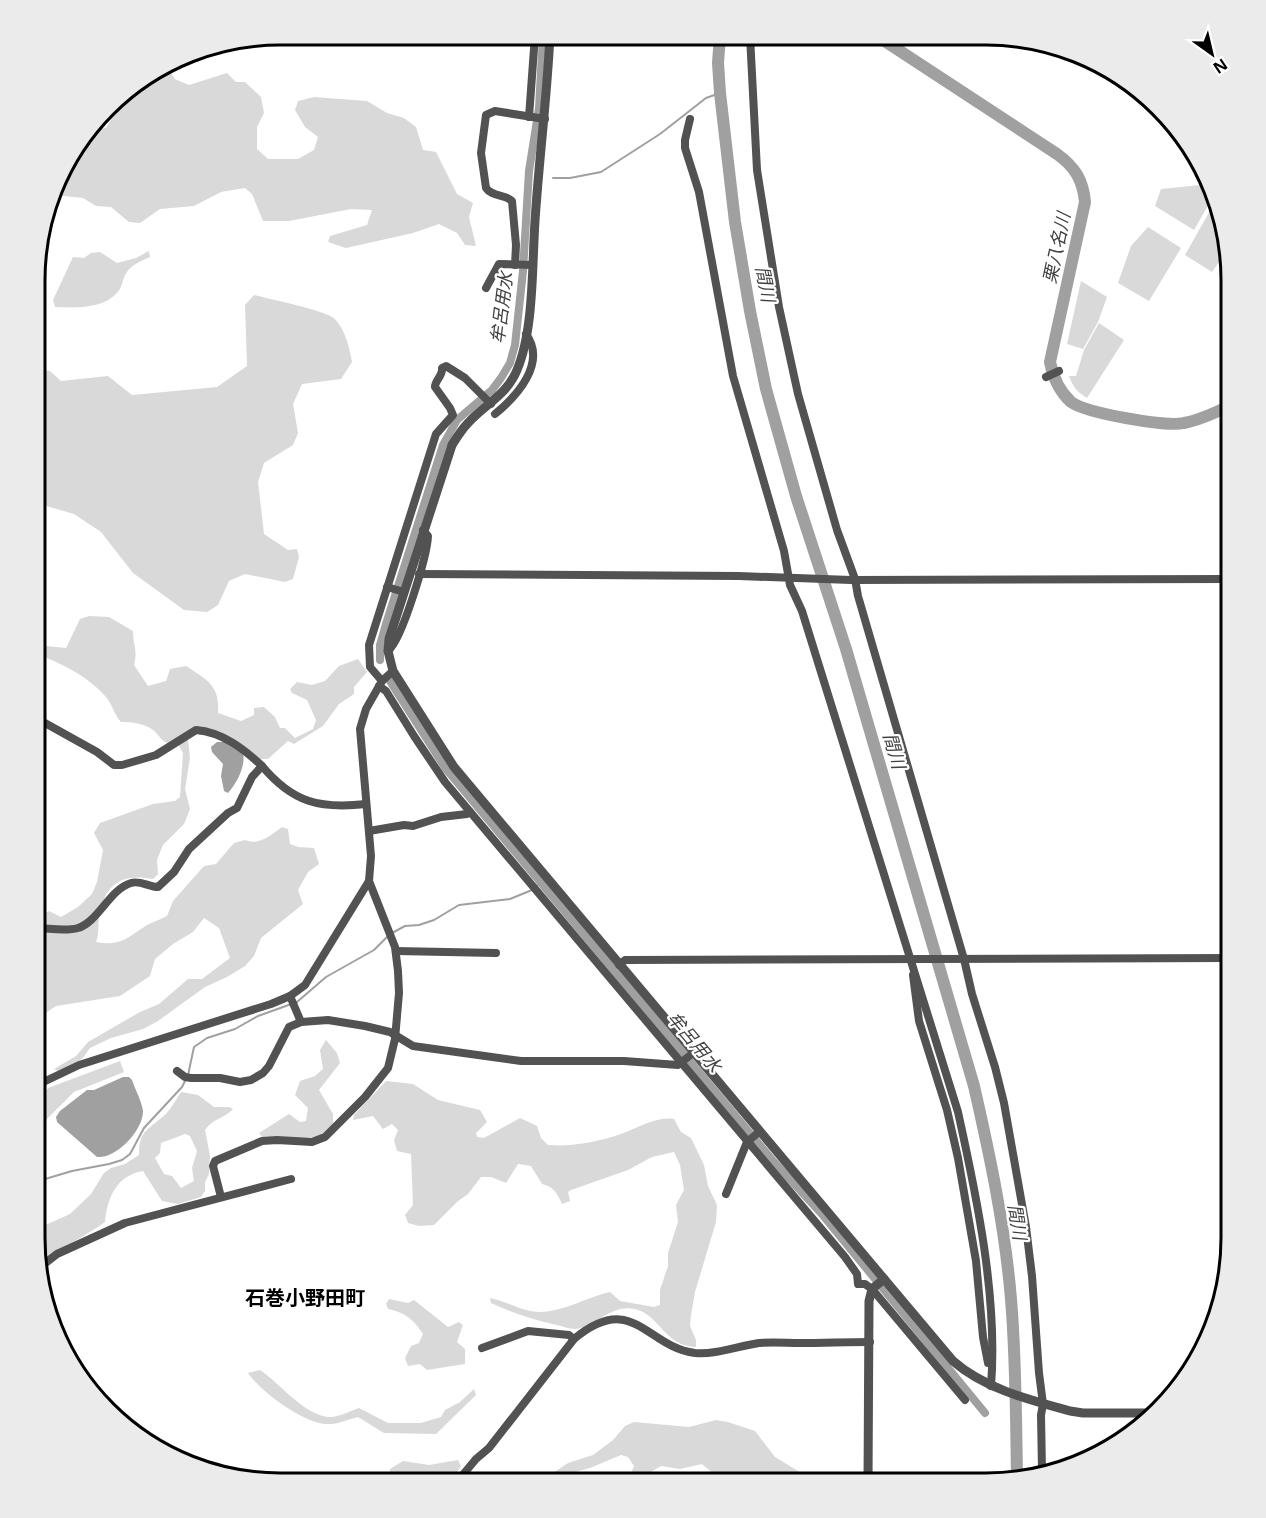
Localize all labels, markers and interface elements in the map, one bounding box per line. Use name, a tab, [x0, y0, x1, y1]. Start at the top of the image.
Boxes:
north arrow	[1182, 24, 1242, 84]
text: N	[1209, 54, 1232, 79]
water label: 栗八名川	[1037, 208, 1076, 286]
water label: 間川	[751, 264, 782, 306]
water label: 牟呂用水	[485, 269, 518, 345]
water label: 間川	[878, 730, 912, 773]
water label: 牟呂用水	[662, 1006, 728, 1078]
water label: 間川	[1003, 1202, 1033, 1243]
district label: 石巻小野田町	[245, 1284, 365, 1311]

